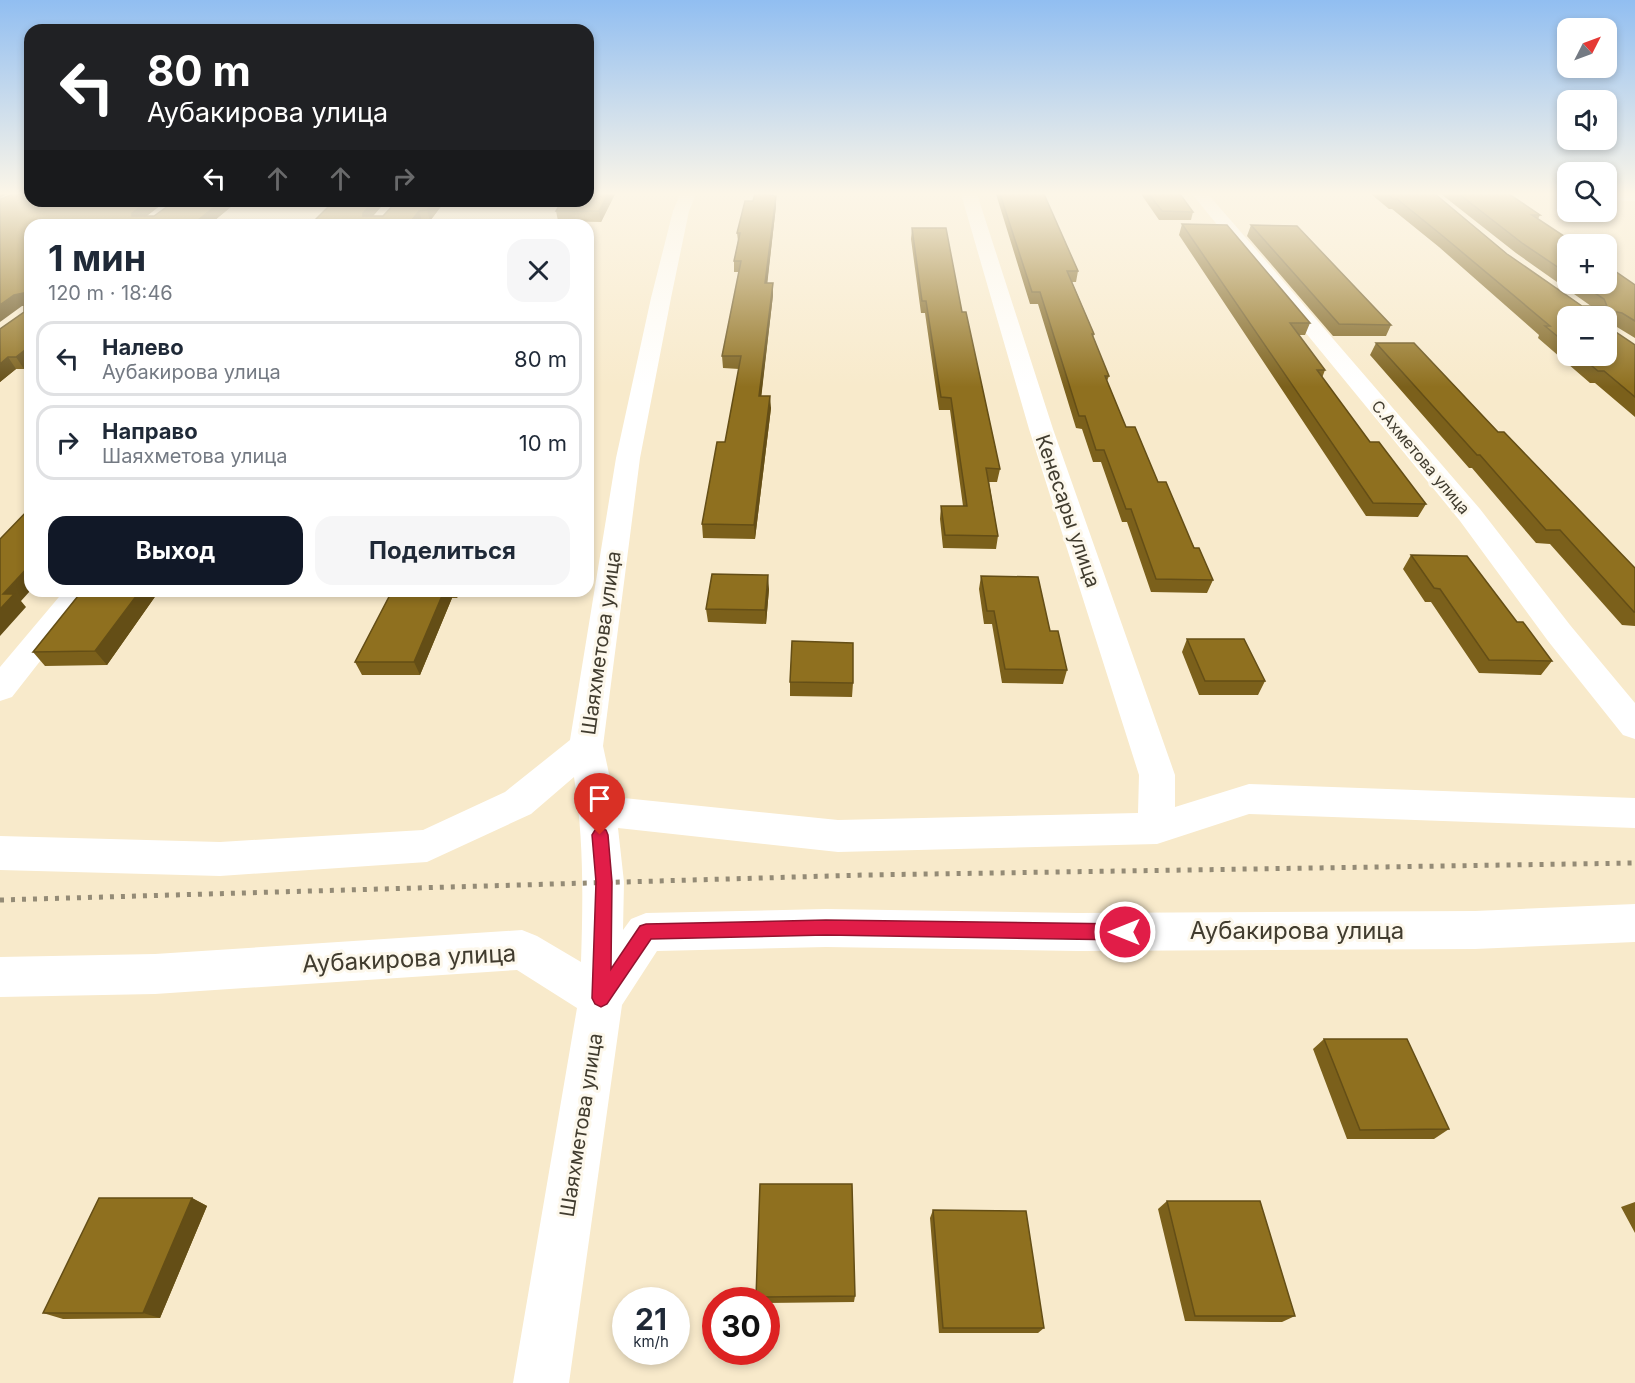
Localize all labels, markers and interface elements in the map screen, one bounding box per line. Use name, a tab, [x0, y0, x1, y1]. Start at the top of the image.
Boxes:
north arrow	[1557, 18, 1617, 78]
map controls	[1557, 18, 1617, 366]
text: 80 m	[147, 45, 251, 96]
icon: left	[48, 48, 126, 126]
button: sound	[1557, 90, 1617, 150]
text: Аубакирова улица	[147, 96, 388, 129]
icon: left	[198, 162, 231, 195]
icon: ahead	[261, 162, 294, 195]
icon: ahead	[324, 162, 357, 195]
icon: right	[387, 162, 420, 195]
button: search	[1557, 162, 1617, 222]
button: +	[1557, 234, 1617, 294]
text: 1 мин	[48, 236, 146, 280]
button: close	[507, 239, 570, 302]
text: 120 m · 18:46	[48, 281, 173, 305]
button: −	[1557, 306, 1617, 366]
text: Налево	[102, 334, 184, 360]
icon: left	[51, 342, 84, 375]
text: 80 m	[514, 346, 567, 372]
text: Аубакирова улица	[102, 360, 281, 384]
street label: С.Ахметова улица	[1368, 396, 1474, 518]
text: Направо	[102, 418, 198, 444]
icon: right	[51, 426, 84, 459]
text: 10 m	[519, 430, 567, 456]
street label: Кенесары улица	[1031, 431, 1105, 591]
text: Шаяхметова улица	[102, 444, 287, 468]
button: Выход	[48, 516, 303, 585]
button: Поделиться	[315, 516, 570, 585]
street label: Шаяхметова улица	[576, 550, 626, 736]
pin	[574, 773, 625, 835]
icon: arrive	[583, 782, 616, 815]
position arrow	[1093, 900, 1157, 964]
street label: Аубакирова улица	[1190, 916, 1404, 945]
street label: Аубакирова улица	[301, 938, 517, 979]
street label: Шаяхметова улица	[555, 1032, 607, 1218]
speed limit sign: 30	[702, 1287, 780, 1365]
text: 21	[635, 1301, 667, 1337]
text: km/h	[633, 1332, 669, 1351]

